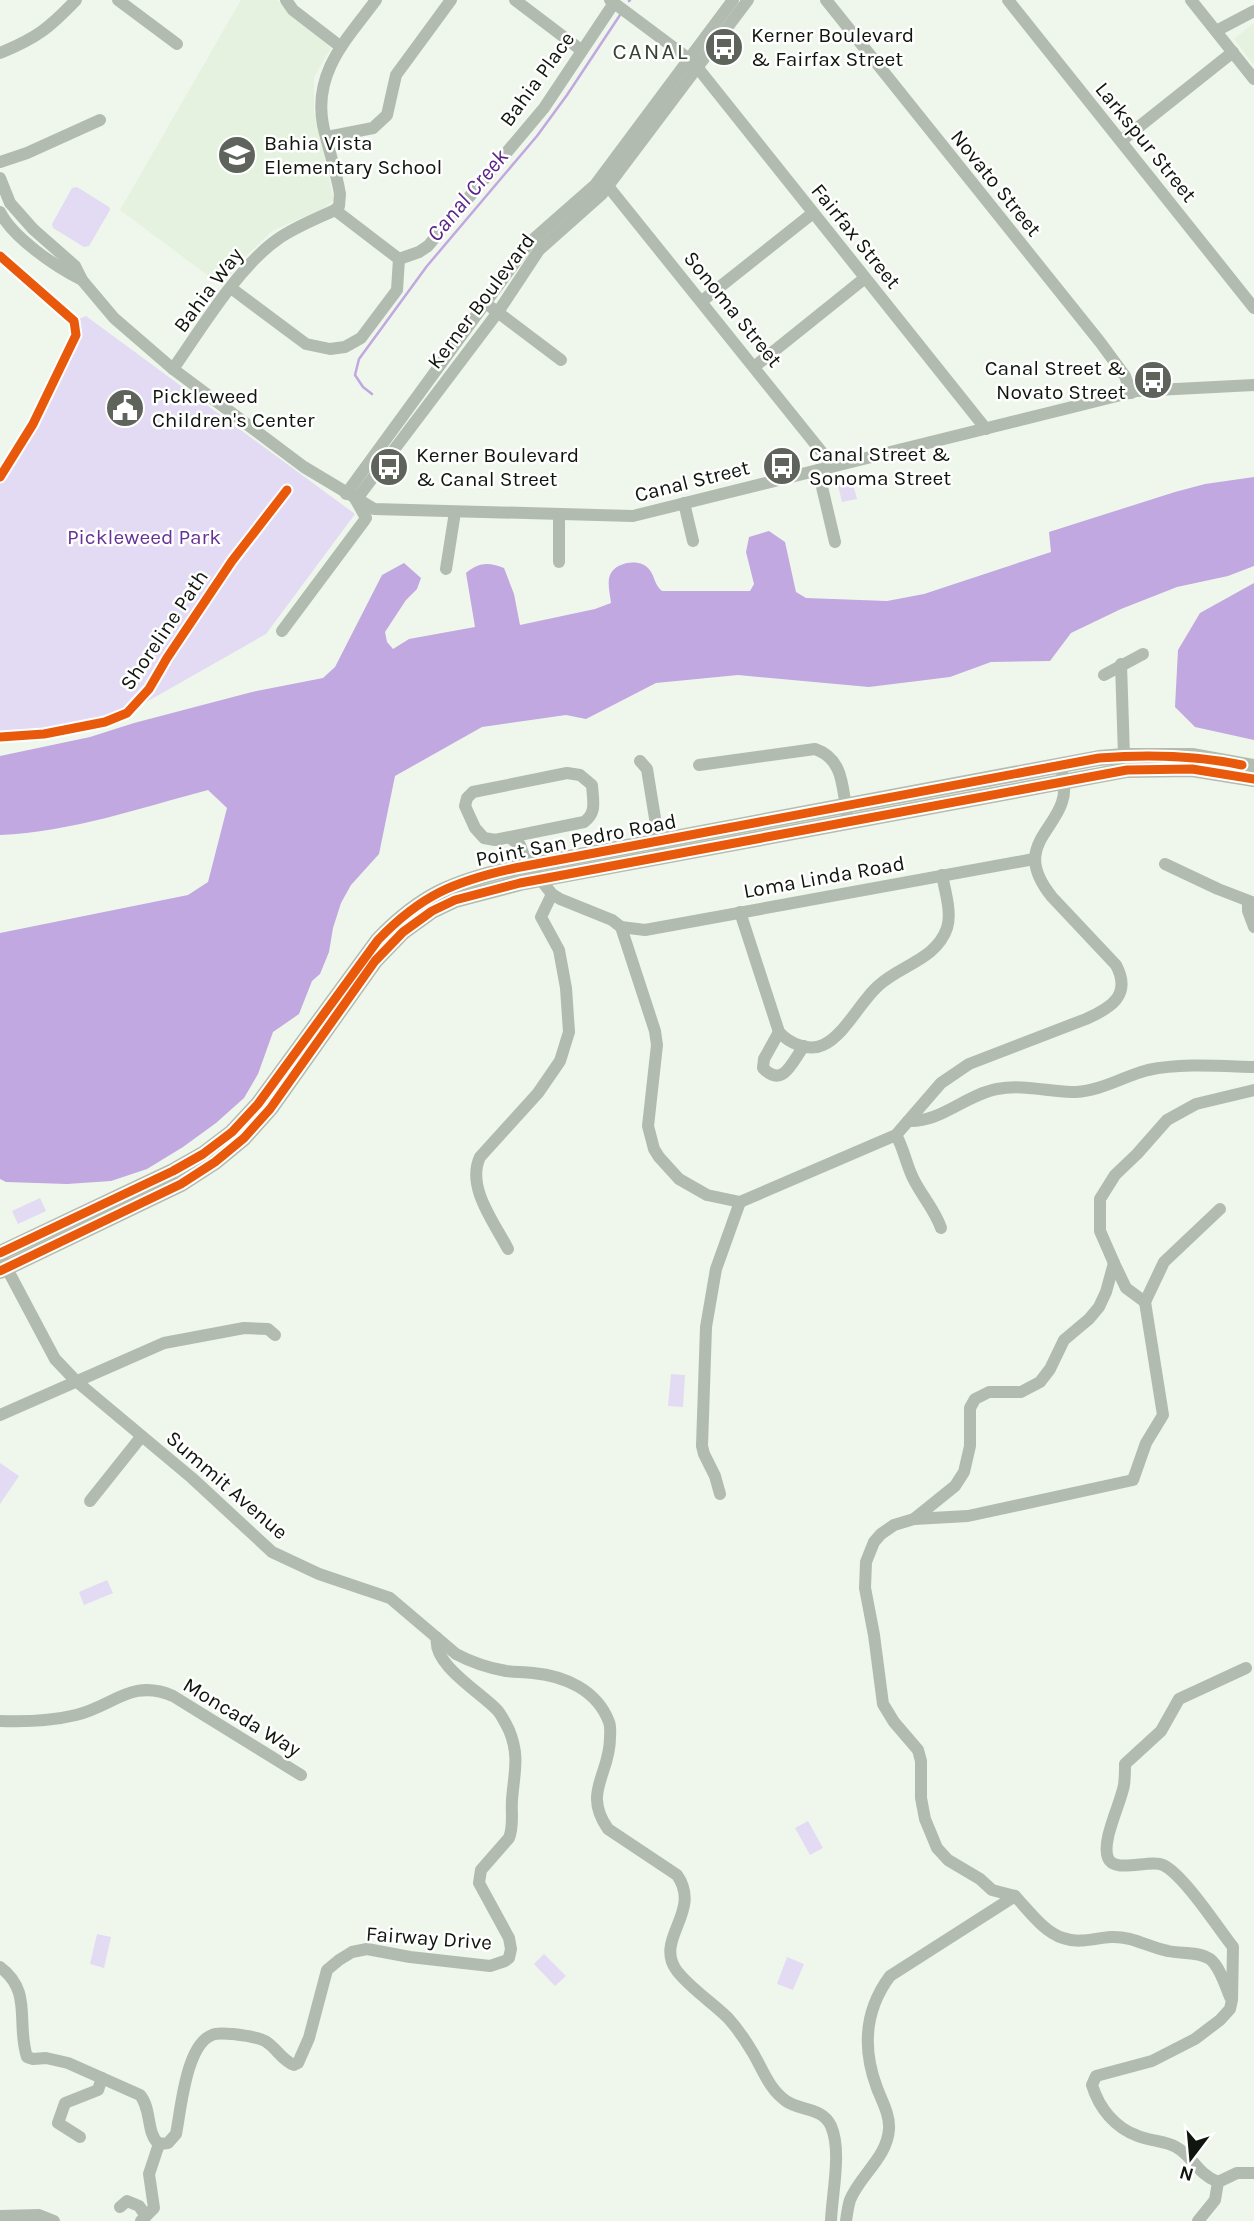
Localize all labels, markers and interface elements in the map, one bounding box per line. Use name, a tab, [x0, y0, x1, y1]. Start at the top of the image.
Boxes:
place label: Kerner Boulevard & Fairfax Street	[751, 23, 914, 71]
bus stop icon: Kerner Boulevard & Fairfax Street	[703, 26, 745, 68]
street label: Bahia Place	[495, 27, 579, 131]
district label: CANAL	[612, 38, 690, 65]
street label: Larkspur Street	[1090, 77, 1202, 207]
street label: Novato Street	[946, 125, 1046, 241]
place label: Bahia Vista Elementary School	[264, 131, 442, 179]
school or university icon: Bahia Vista Elementary School	[216, 134, 258, 176]
water label: Canal Creek	[421, 143, 514, 247]
street label: Fairfax Street	[806, 179, 906, 293]
street label: Kerner Boulevard	[422, 229, 540, 373]
street label: Bahia Way	[168, 243, 248, 337]
street label: Sonoma Street	[679, 246, 787, 372]
place label: Canal Street & Novato Street	[985, 356, 1126, 404]
bus stop icon: Canal Street & Novato Street	[1132, 359, 1174, 401]
place label: Pickleweed Children's Center	[152, 384, 315, 432]
public building icon: Pickleweed Children's Center	[104, 387, 146, 429]
place label: Canal Street & Sonoma Street	[809, 442, 951, 490]
place label: Kerner Boulevard & Canal Street	[416, 443, 579, 491]
bus stop icon: Canal Street & Sonoma Street	[761, 445, 803, 487]
bus stop icon: Kerner Boulevard & Canal Street	[368, 446, 410, 488]
street label: Canal Street	[632, 455, 752, 507]
park label: Pickleweed Park	[67, 525, 221, 549]
street label: Shoreline Path	[115, 565, 213, 695]
street label: Point San Pedro Road	[474, 809, 678, 871]
street label: Loma Linda Road	[741, 851, 907, 903]
street label: Summit Avenue	[161, 1426, 293, 1544]
street label: Moncada Way	[179, 1673, 305, 1762]
street label: Fairway Drive	[365, 1922, 493, 1954]
north arrow	[1156, 2123, 1226, 2193]
text: N	[1177, 2161, 1196, 2186]

